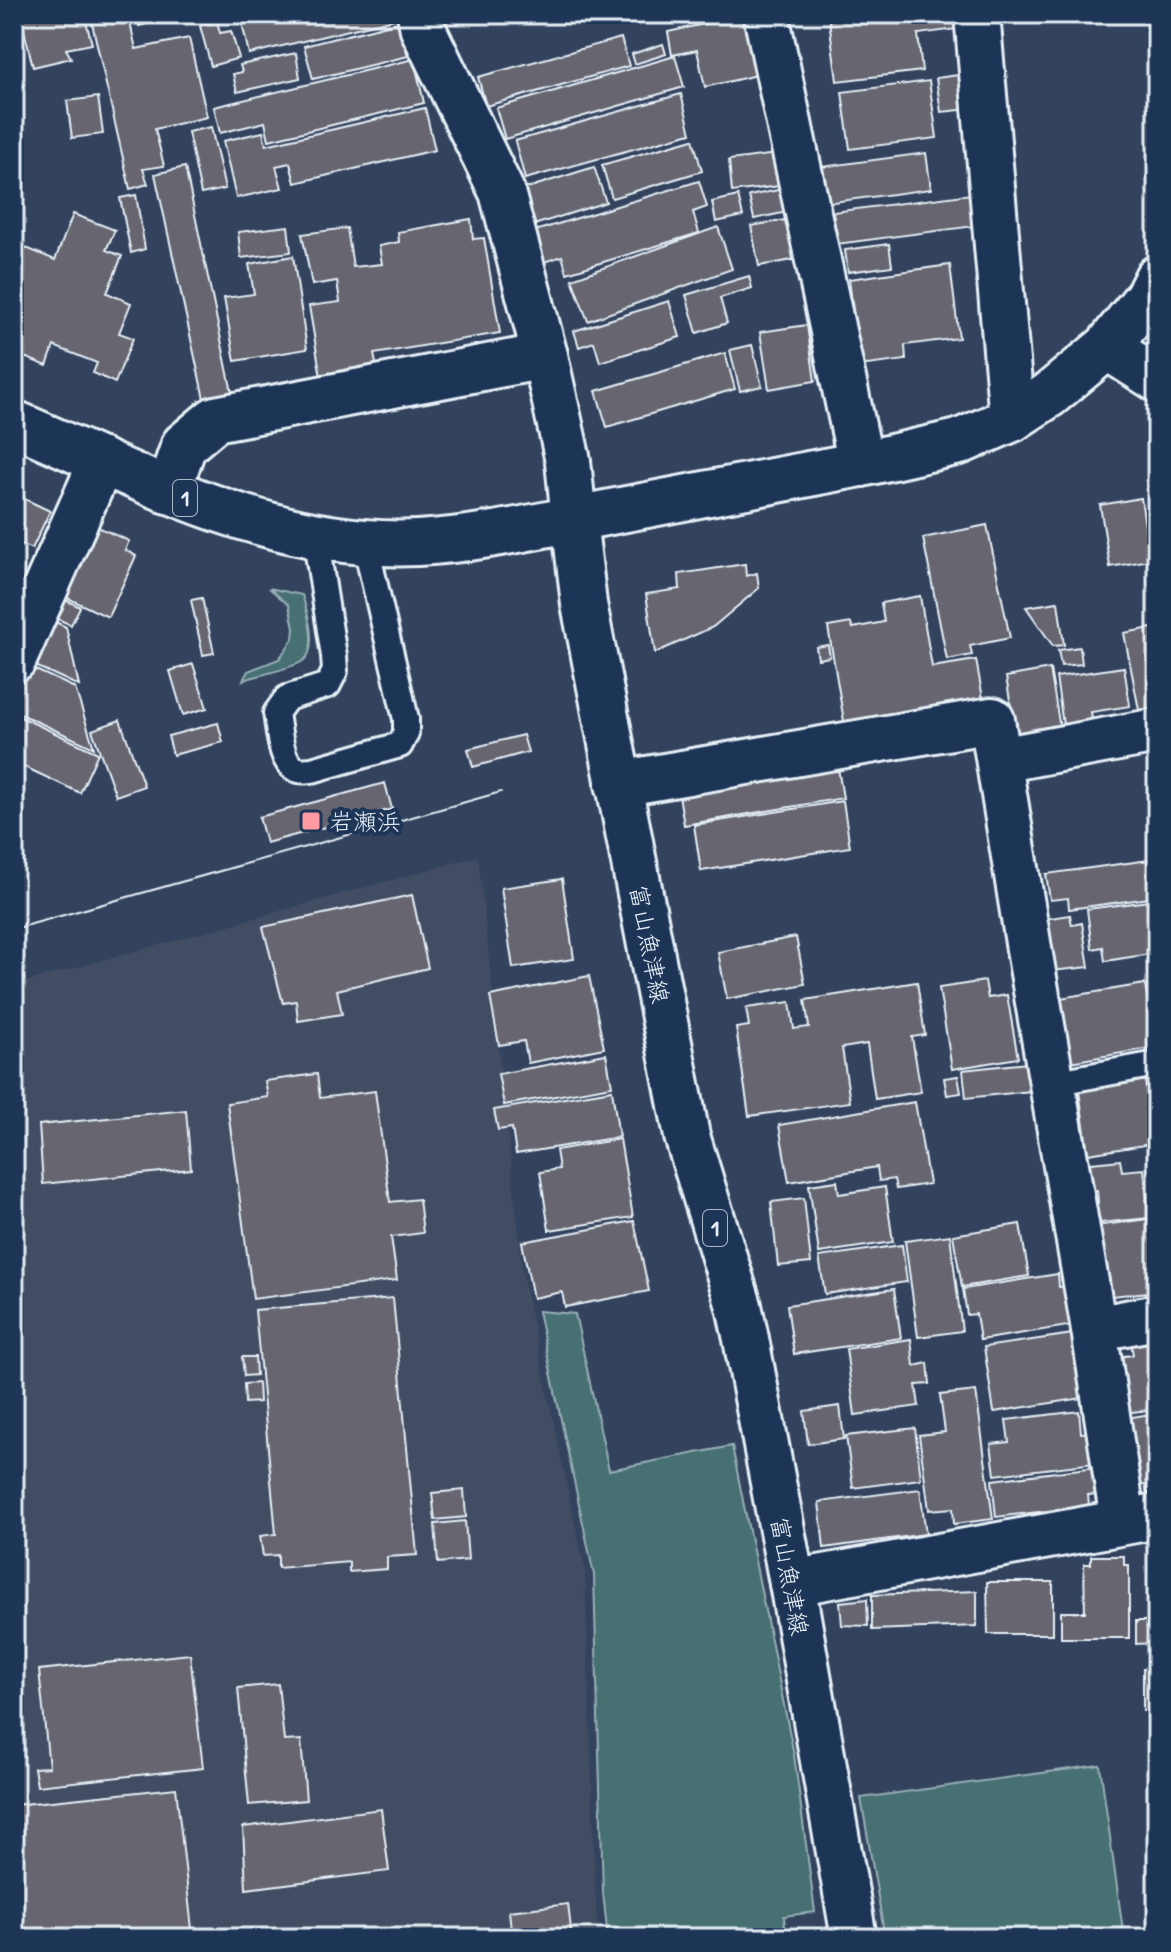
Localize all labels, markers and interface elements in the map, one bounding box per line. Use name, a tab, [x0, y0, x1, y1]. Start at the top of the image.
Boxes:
road number: 1	[173, 480, 197, 516]
place label: 岩瀬浜	[329, 805, 401, 837]
marker: 岩瀬浜	[300, 810, 322, 832]
street label: 富山魚津線	[623, 882, 677, 1006]
road number: 1	[703, 1210, 727, 1246]
street label: 富山魚津線	[764, 1514, 816, 1638]

